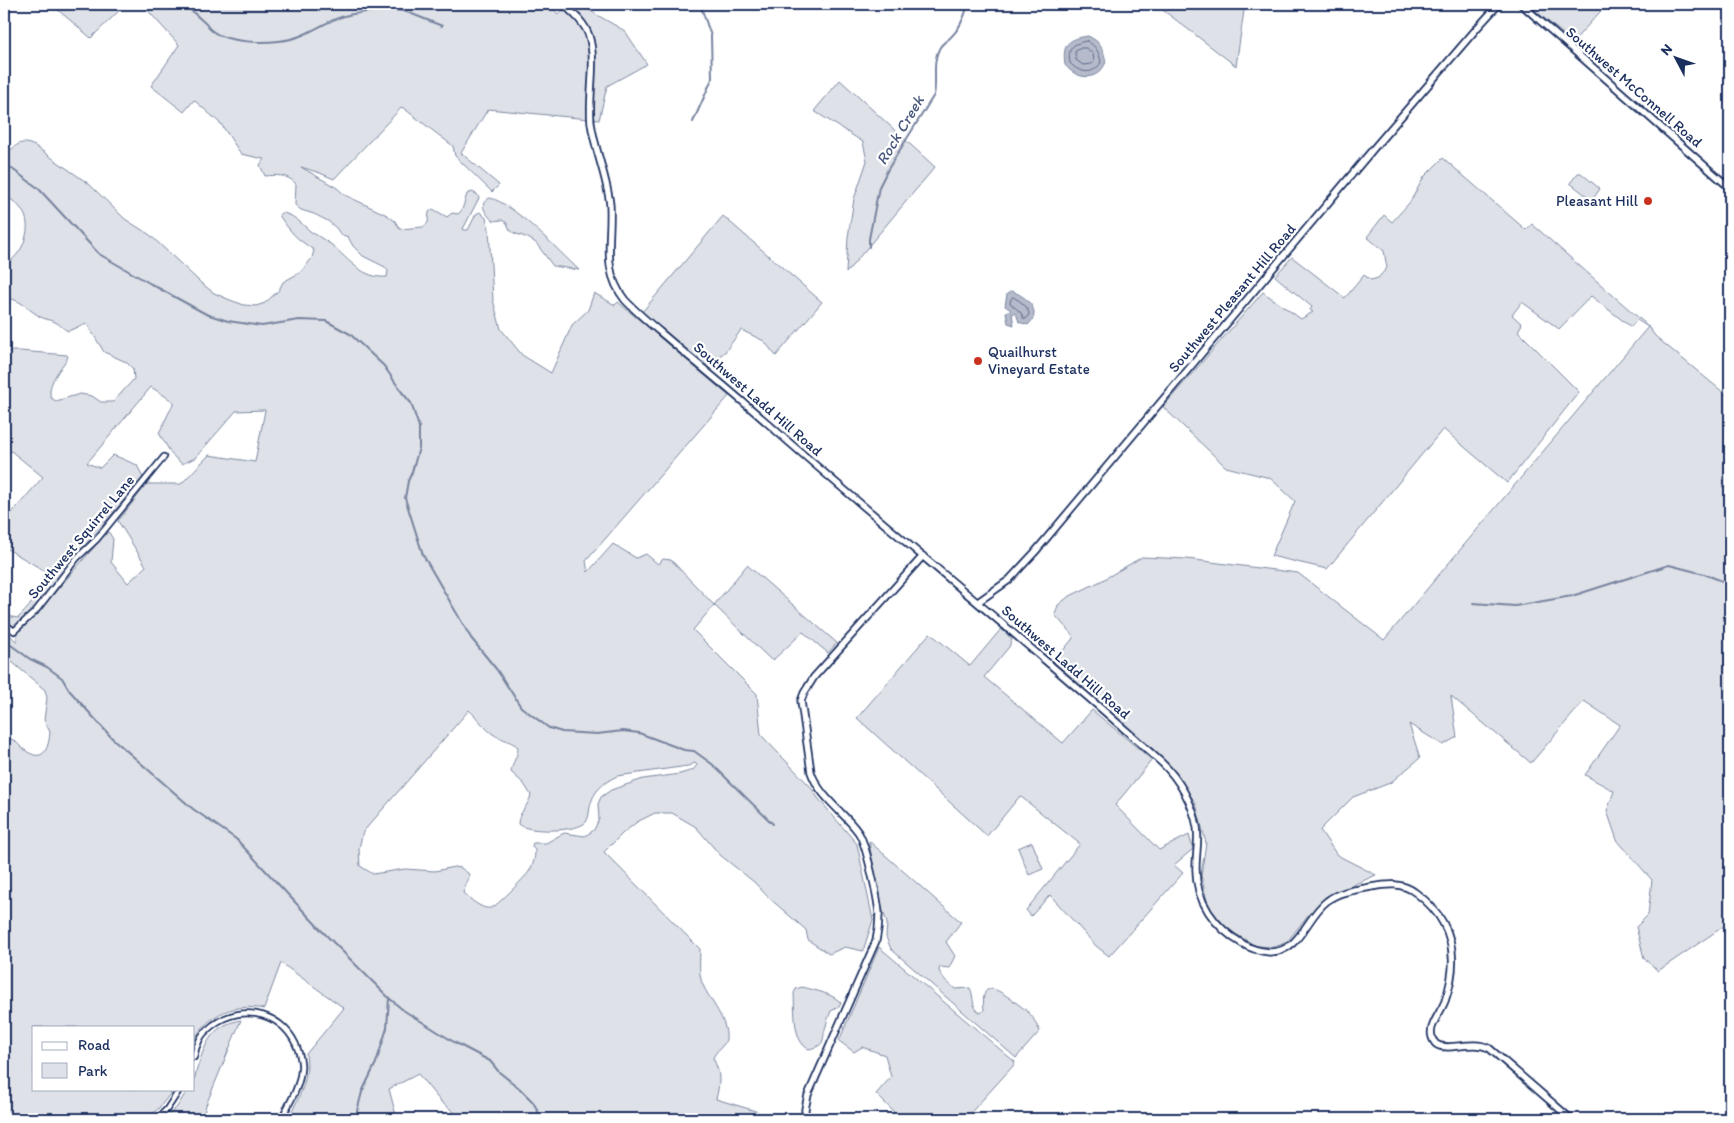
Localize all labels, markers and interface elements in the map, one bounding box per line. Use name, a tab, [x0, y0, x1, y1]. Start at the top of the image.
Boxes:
street label: Southwest McConnell Road	[1562, 23, 1706, 151]
north arrow	[1652, 32, 1702, 82]
text: N	[1657, 41, 1676, 59]
water label: Rock Creek	[872, 91, 928, 168]
place label: Pleasant Hill	[1556, 192, 1639, 210]
marker: Pleasant Hill	[1642, 195, 1654, 207]
street label: Southwest Pleasant Hill Road	[1165, 220, 1299, 376]
street label: Southwest Ladd Hill Road	[690, 338, 827, 460]
place label: Quailhurst Vineyard Estate	[988, 343, 1090, 378]
marker: Quailhurst Vineyard Estate	[972, 355, 984, 367]
street label: Southwest Squirrel Lane	[24, 471, 138, 603]
street label: Southwest Ladd Hill Road	[998, 601, 1135, 723]
legend	[32, 1026, 195, 1090]
text: Road	[78, 1036, 111, 1054]
text: Park	[78, 1062, 108, 1080]

